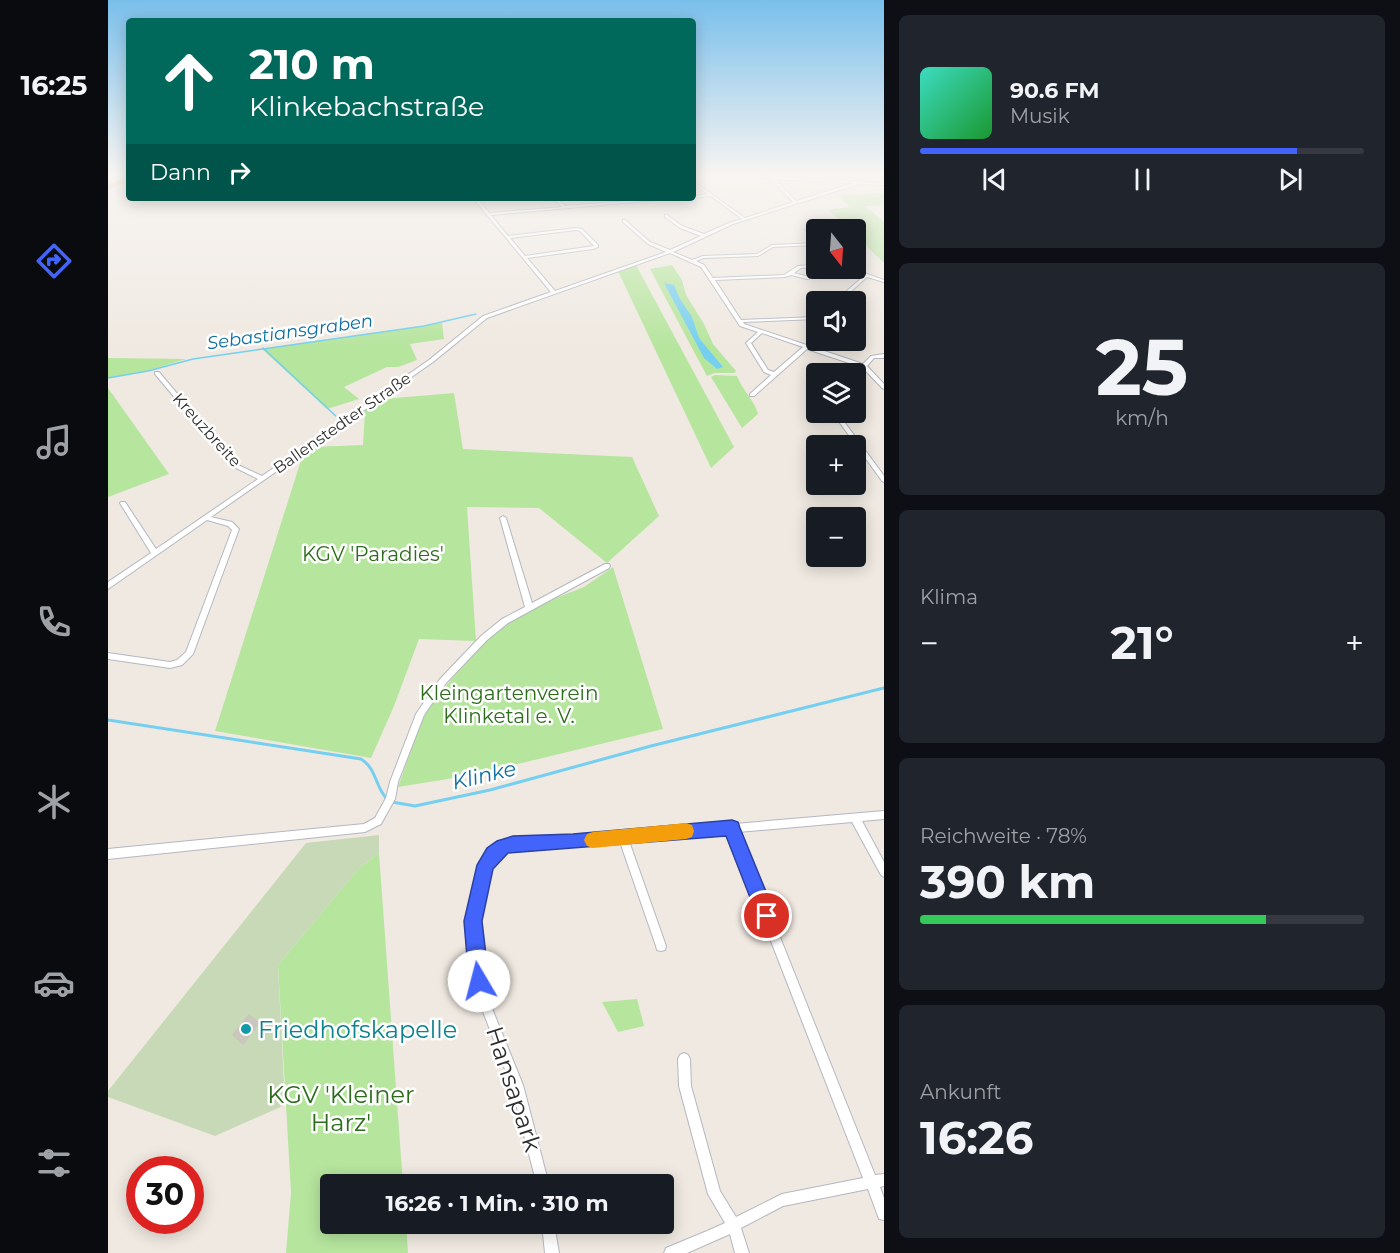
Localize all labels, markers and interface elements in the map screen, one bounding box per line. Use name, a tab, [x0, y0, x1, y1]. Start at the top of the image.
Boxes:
text: 210 m	[249, 38, 375, 90]
icon: ahead	[150, 42, 228, 120]
text: 16:25	[21, 69, 87, 102]
text: 90.6 FM	[1010, 77, 1099, 104]
text: Klinkebachstraße	[249, 90, 484, 123]
text: Musik	[1010, 104, 1070, 128]
icon: right	[223, 156, 256, 189]
text: Dann	[150, 159, 211, 186]
icon: previous	[978, 163, 1011, 196]
icon: pause	[1126, 163, 1159, 196]
icon: next	[1274, 163, 1307, 196]
north arrow	[806, 219, 866, 279]
map controls	[806, 219, 866, 567]
icon: directions	[33, 240, 75, 282]
button: sound	[806, 291, 866, 351]
water label: Sebastiansgraben	[206, 309, 374, 355]
text: 25	[1096, 319, 1188, 415]
button: layers	[806, 363, 866, 423]
street label: Ballenstedter Straße	[270, 368, 414, 478]
street label: Kreuzbreite	[169, 389, 245, 471]
text: km/h	[1115, 406, 1169, 430]
icon: music	[33, 421, 75, 463]
button: +	[806, 435, 866, 495]
button: −	[806, 507, 866, 567]
park label: KGV 'Paradies'	[302, 542, 444, 566]
text: Klima	[920, 585, 978, 609]
icon: phone	[33, 601, 75, 643]
text: 21°	[1110, 615, 1174, 670]
text: −	[920, 623, 939, 663]
text: +	[1345, 623, 1364, 663]
park label: Kleingartenverein Klinketal e. V.	[420, 681, 598, 728]
water label: Klinke	[449, 755, 519, 795]
icon: climate	[33, 781, 75, 823]
text: Reichweite · 78%	[920, 824, 1087, 848]
text: 390 km	[920, 854, 1095, 909]
pin	[741, 890, 792, 941]
icon: arrive	[750, 899, 783, 932]
position arrow	[447, 949, 511, 1013]
icon: car	[33, 962, 75, 1004]
place label: Friedhofskapelle	[258, 1015, 457, 1044]
marker: Friedhofskapelle	[239, 1022, 253, 1036]
street label: Hansapark	[480, 1023, 548, 1156]
park label: KGV 'Kleiner Harz'	[267, 1080, 415, 1137]
text: Ankunft	[920, 1080, 1001, 1104]
text: 16:26	[920, 1110, 1033, 1165]
icon: filters	[33, 1142, 75, 1184]
speed limit sign: 30	[126, 1156, 204, 1234]
text: 16:26 · 1 Min. · 310 m	[386, 1190, 608, 1217]

